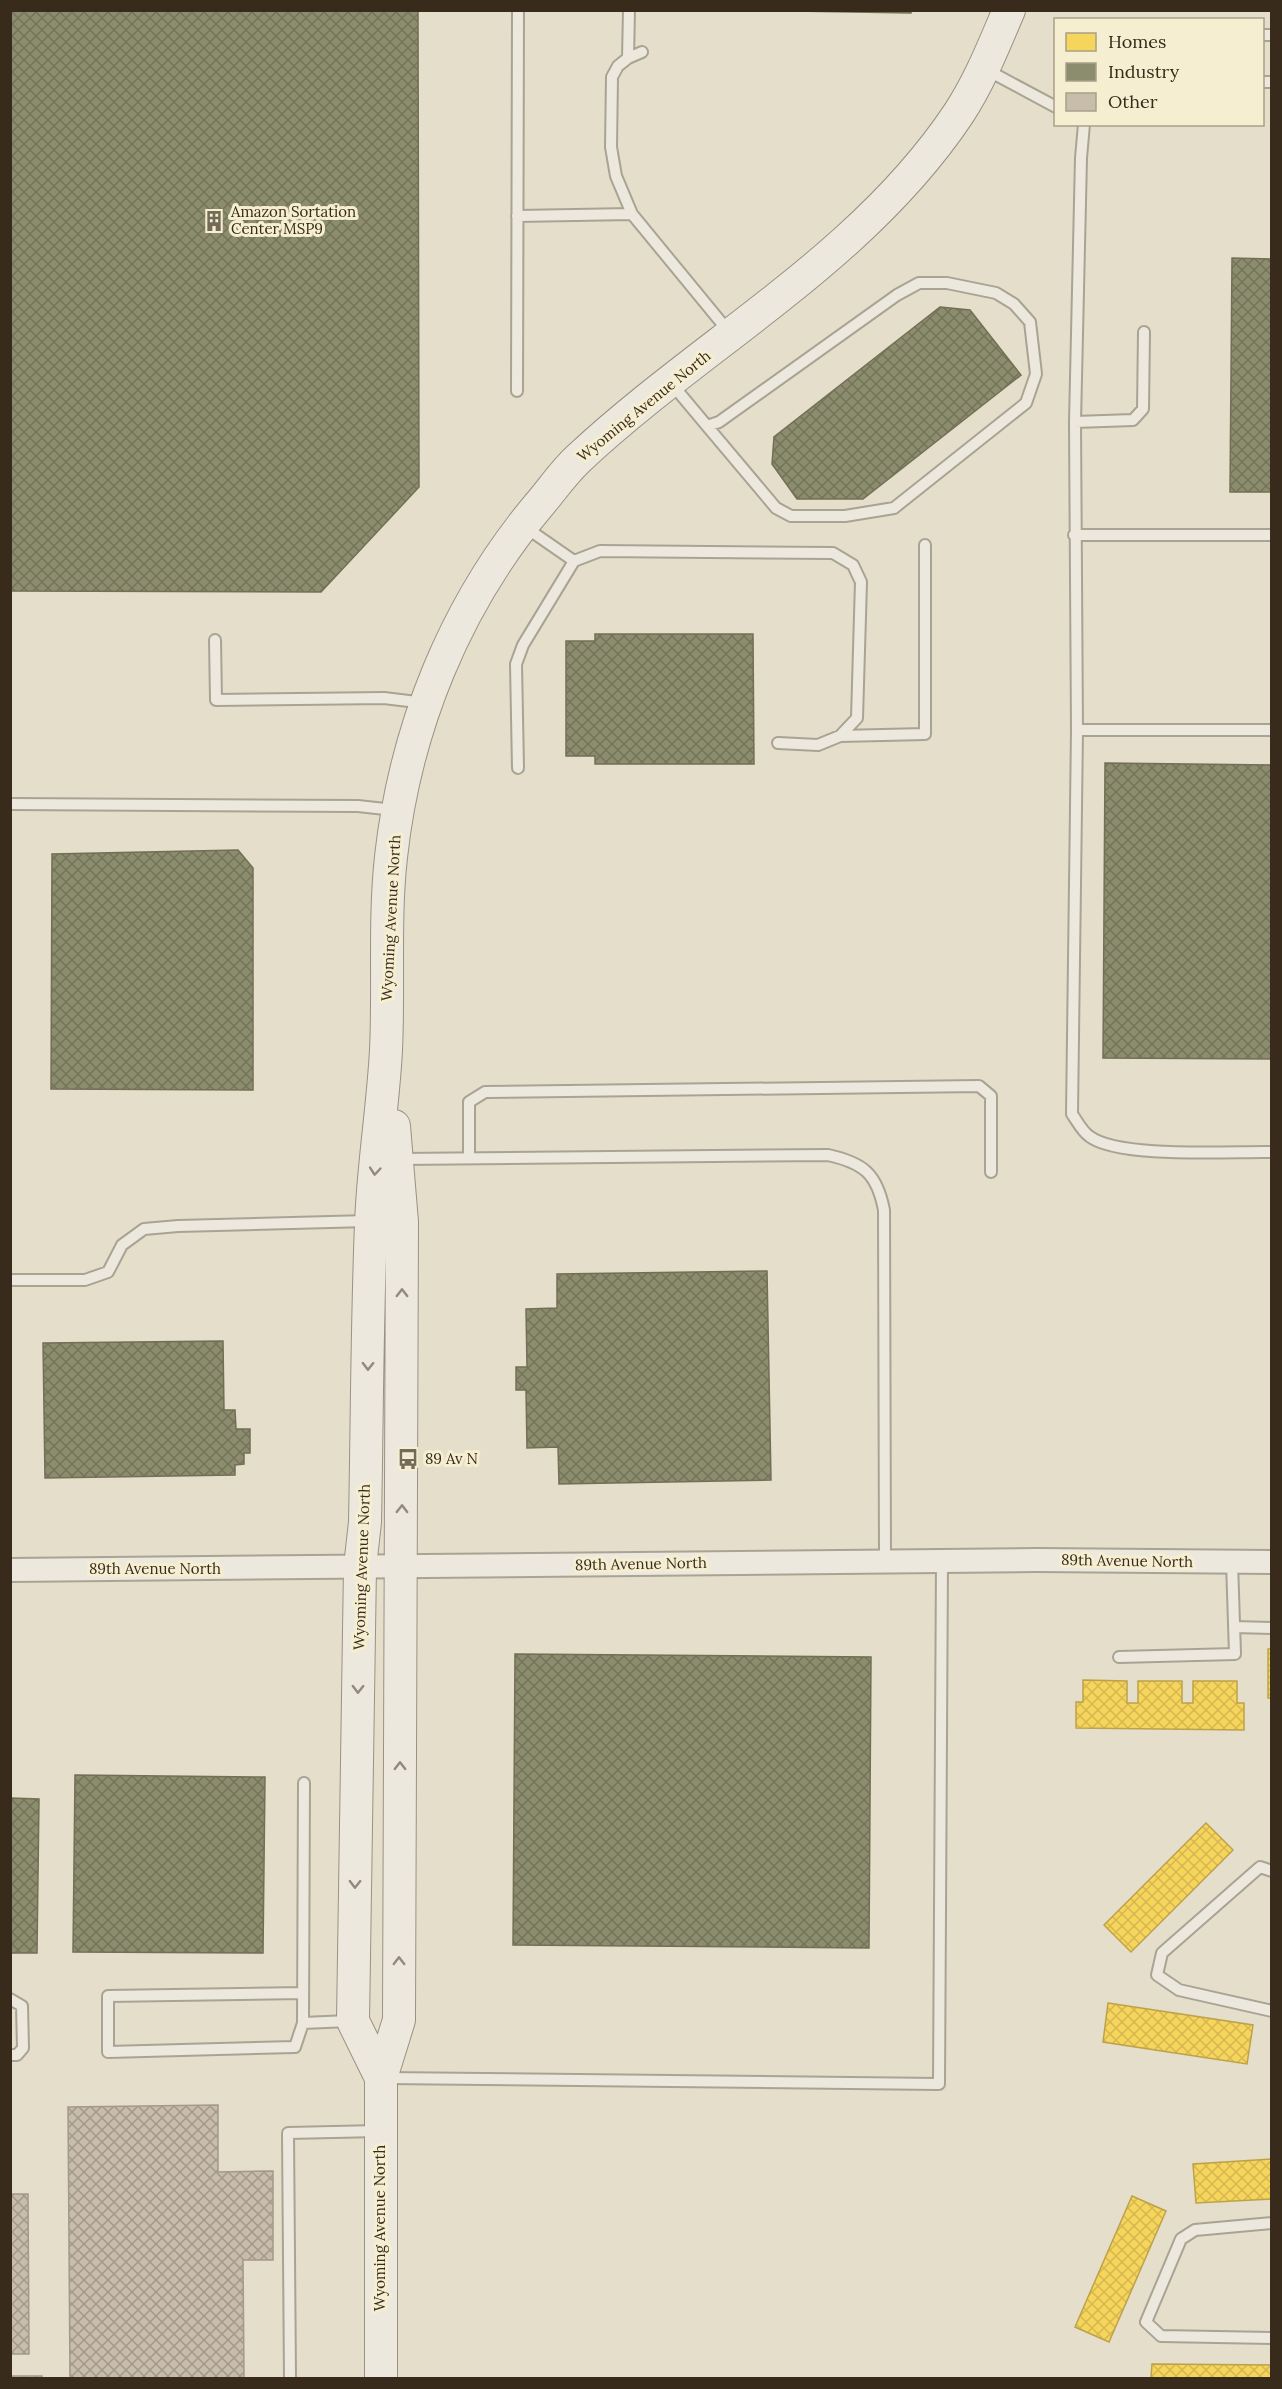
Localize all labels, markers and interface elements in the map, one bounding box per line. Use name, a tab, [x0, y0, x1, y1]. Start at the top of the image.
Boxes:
legend	[1054, 18, 1264, 126]
text: Homes	[1108, 30, 1166, 53]
text: Industry	[1108, 60, 1180, 83]
text: Other	[1108, 90, 1158, 113]
place label: Amazon Sortation Center MSP9	[230, 202, 356, 238]
building icon: Amazon Sortation Center MSP9	[202, 209, 226, 233]
street label: Wyoming Avenue North	[573, 346, 714, 465]
street label: Wyoming Avenue North	[377, 834, 404, 1002]
one-way arrow	[369, 1167, 382, 1176]
one-way arrow	[396, 1288, 408, 1297]
one-way arrow	[362, 1361, 374, 1370]
bus stop icon: 89 Av N	[396, 1447, 420, 1471]
place label: 89 Av N	[425, 1449, 478, 1468]
street label: Wyoming Avenue North	[349, 1483, 374, 1651]
one-way arrow	[396, 1504, 408, 1513]
street label: 89th Avenue North	[1061, 1550, 1193, 1571]
street label: 89th Avenue North	[575, 1553, 707, 1574]
street label: 89th Avenue North	[89, 1559, 221, 1578]
one-way arrow	[352, 1684, 364, 1693]
one-way arrow	[394, 1762, 406, 1771]
one-way arrow	[348, 1879, 361, 1888]
one-way arrow	[393, 1957, 405, 1966]
street label: Wyoming Avenue North	[370, 2145, 389, 2311]

